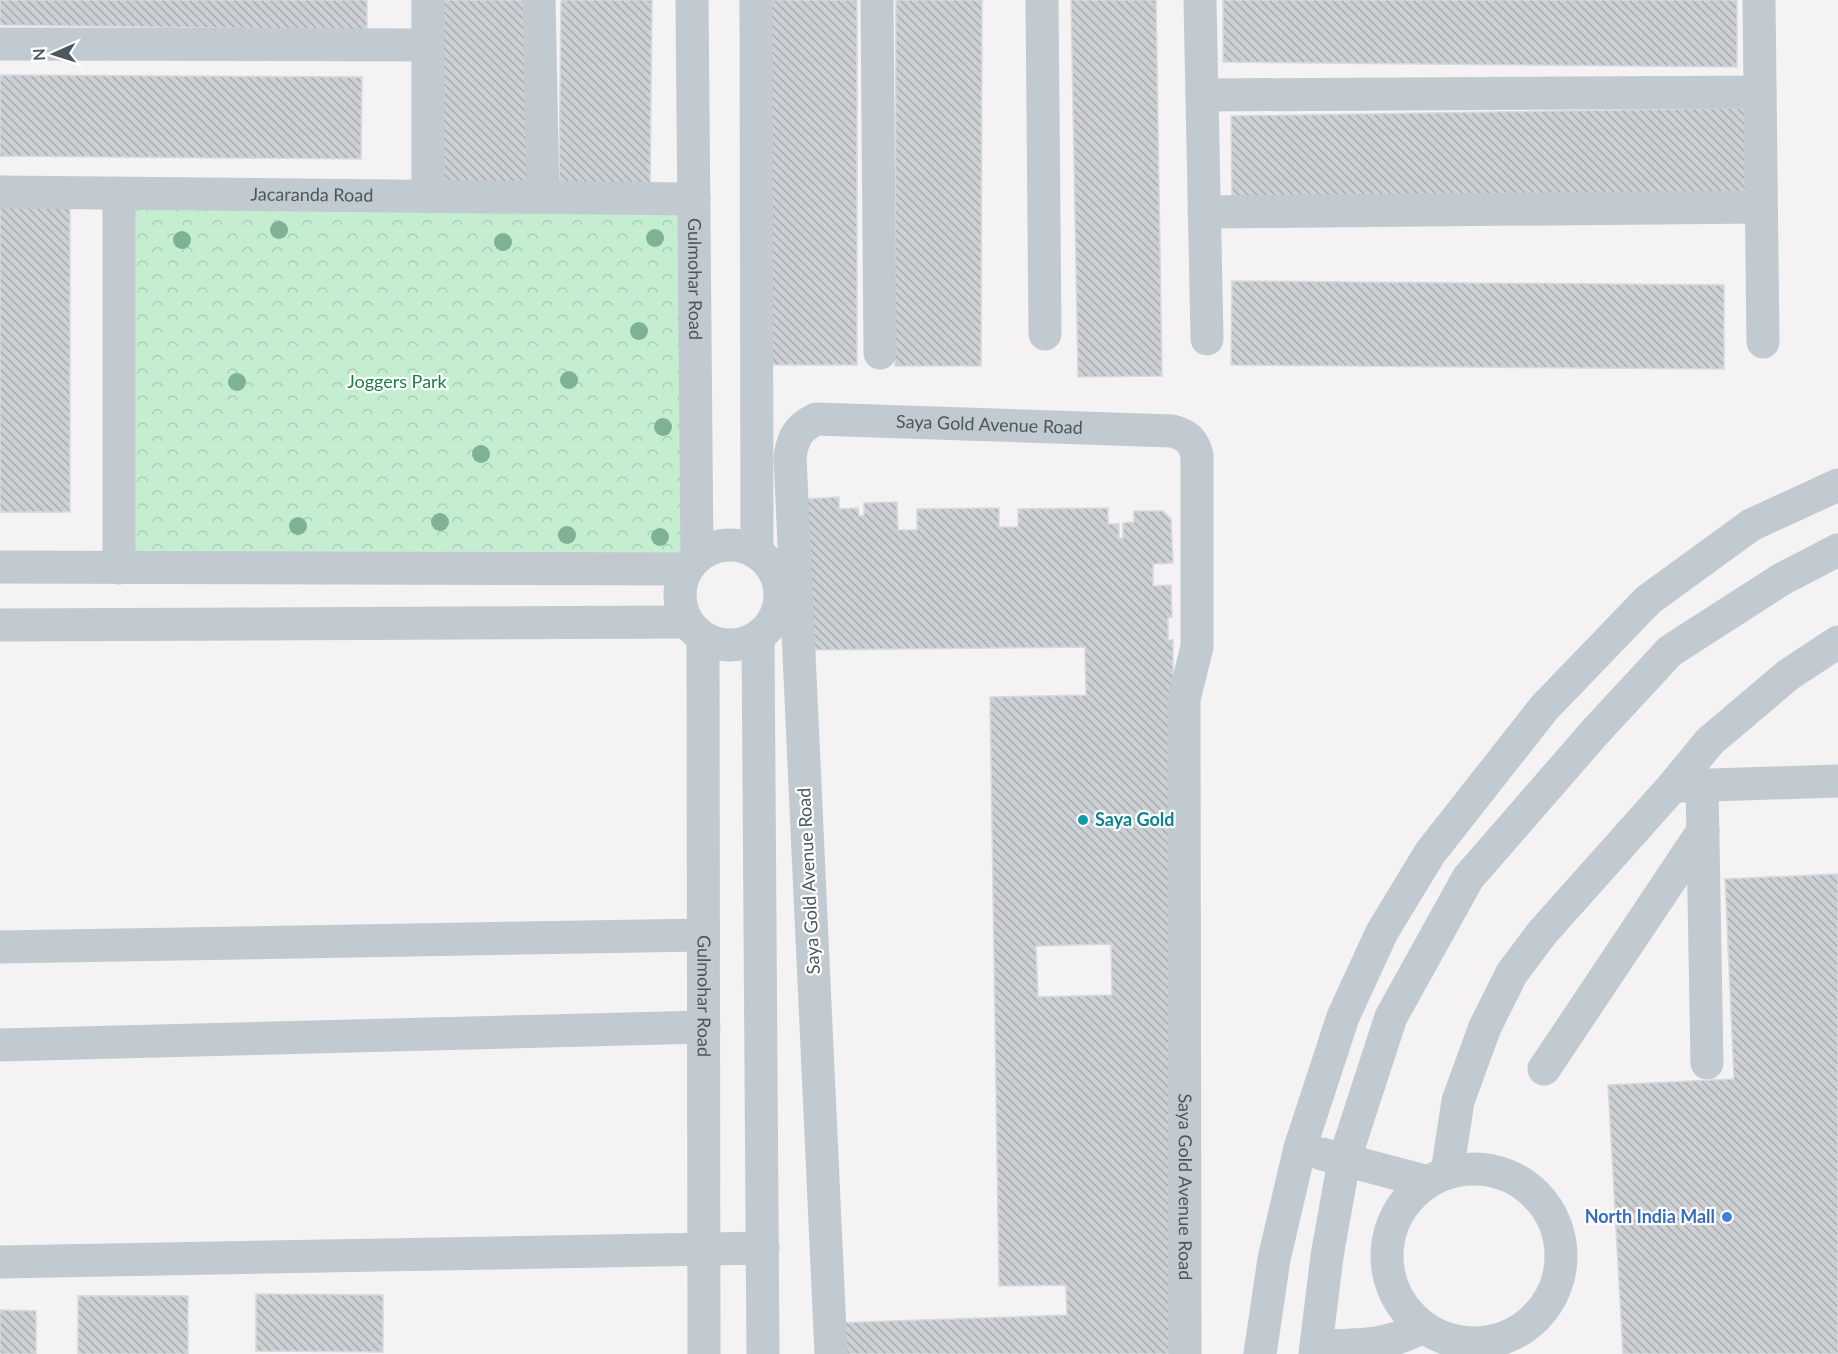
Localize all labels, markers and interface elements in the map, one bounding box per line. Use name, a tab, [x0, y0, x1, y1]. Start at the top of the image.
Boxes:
north arrow	[24, 24, 84, 84]
text: N	[29, 48, 48, 61]
street label: Jacaranda Road	[250, 183, 374, 206]
street label: Gulmohar Road	[684, 218, 707, 340]
park label: Joggers Park	[347, 370, 448, 392]
street label: Saya Gold Avenue Road	[896, 410, 1083, 438]
street label: Saya Gold Avenue Road	[792, 787, 824, 975]
place label: Saya Gold	[1095, 808, 1174, 830]
marker: Saya Gold	[1076, 813, 1090, 827]
street label: Gulmohar Road	[693, 935, 716, 1057]
street label: Saya Gold Avenue Road	[1175, 1093, 1197, 1280]
place label: North India Mall	[1585, 1205, 1715, 1227]
marker: North India Mall	[1720, 1210, 1734, 1224]

